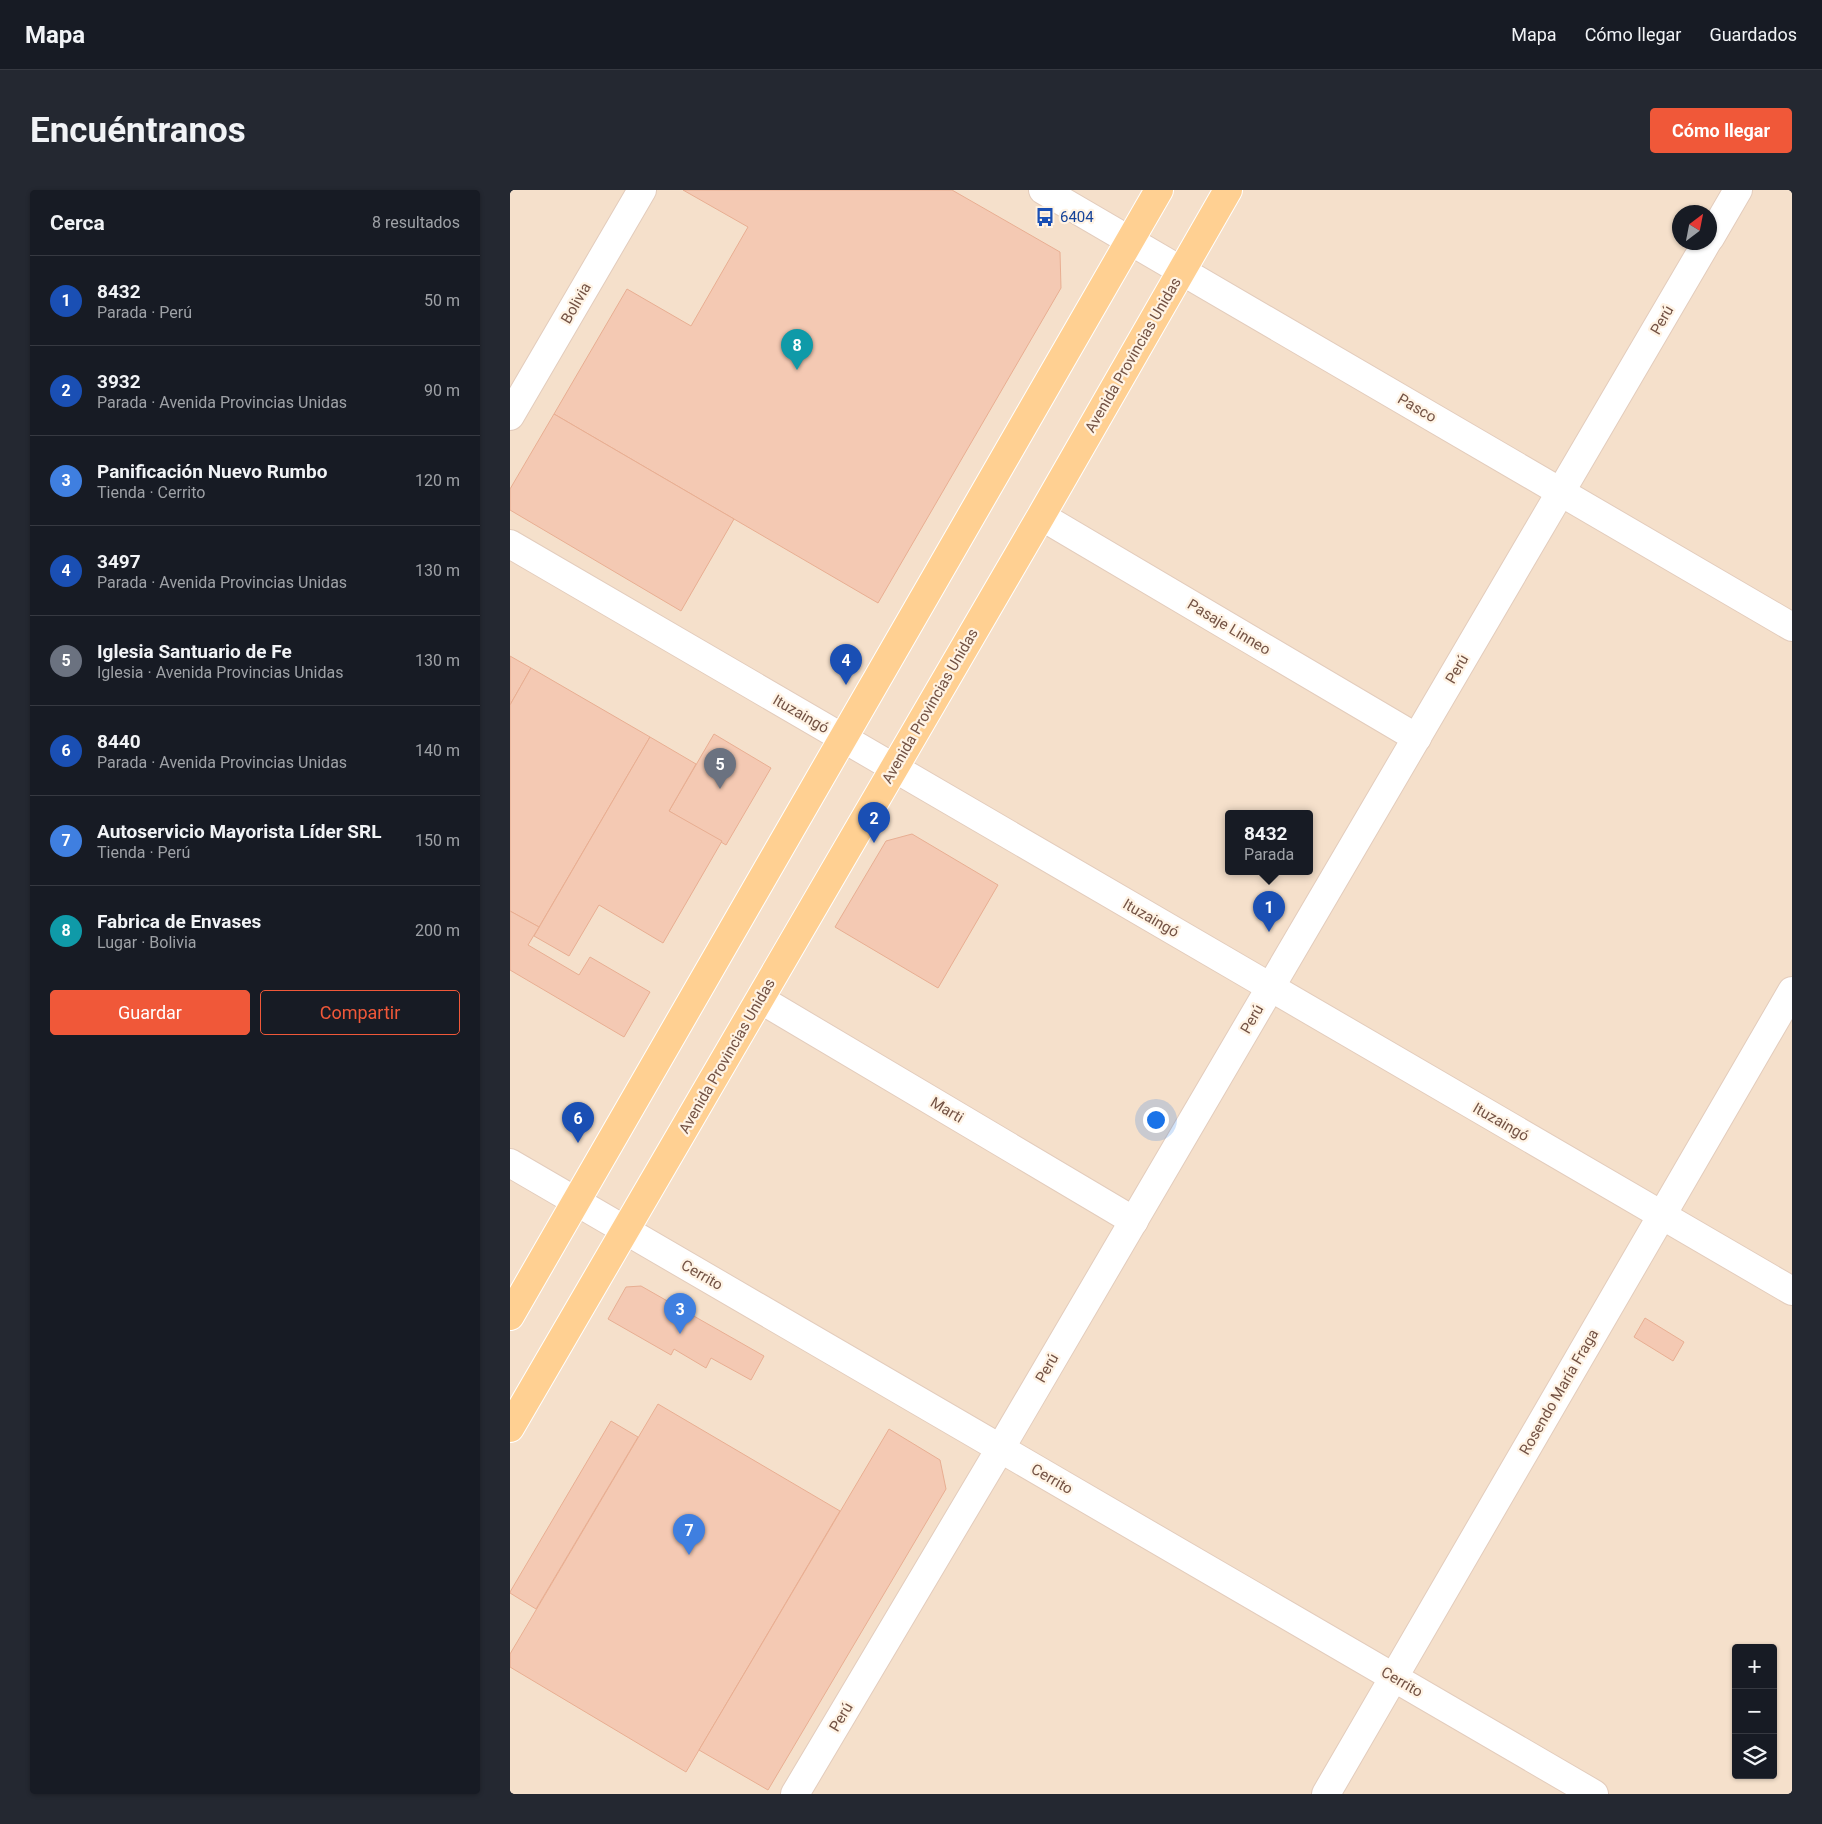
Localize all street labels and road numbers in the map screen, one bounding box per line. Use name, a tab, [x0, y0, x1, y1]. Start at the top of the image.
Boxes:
street label: Avenida Provincias Unidas	[1081, 274, 1185, 436]
street label: Bolivia	[557, 279, 595, 327]
street label: Perú	[1647, 302, 1677, 338]
street label: Pasco	[1394, 390, 1440, 426]
street label: Pasaje Linneo	[1184, 595, 1274, 659]
street label: Avenida Provincias Unidas	[878, 625, 982, 787]
street label: Perú	[1442, 651, 1472, 687]
street label: Ituzaingó	[770, 691, 832, 737]
street label: Ituzaingó	[1120, 895, 1182, 941]
street label: Avenida Provincias Unidas	[675, 975, 779, 1137]
street label: Perú	[1237, 1001, 1267, 1037]
street label: Marti	[927, 1093, 967, 1127]
street label: Ituzaingó	[1470, 1099, 1532, 1145]
street label: Cerrito	[678, 1256, 726, 1294]
street label: Rosendo María Fraga	[1516, 1326, 1602, 1458]
street label: Perú	[1032, 1350, 1062, 1386]
street label: Cerrito	[1028, 1460, 1076, 1498]
street label: Cerrito	[1378, 1663, 1426, 1701]
street label: Perú	[825, 1699, 857, 1735]

